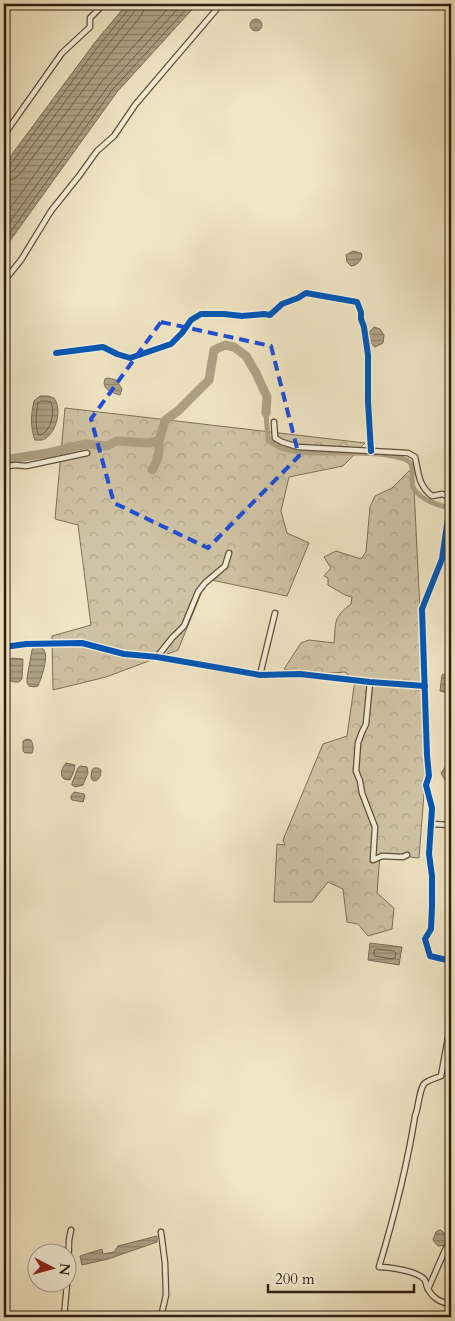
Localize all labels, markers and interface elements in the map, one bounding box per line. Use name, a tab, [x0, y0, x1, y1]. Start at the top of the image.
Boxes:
north arrow	[28, 1244, 78, 1294]
scale bar	[268, 1261, 414, 1293]
text: N	[54, 1262, 75, 1276]
text: 200 m	[275, 1269, 315, 1289]

